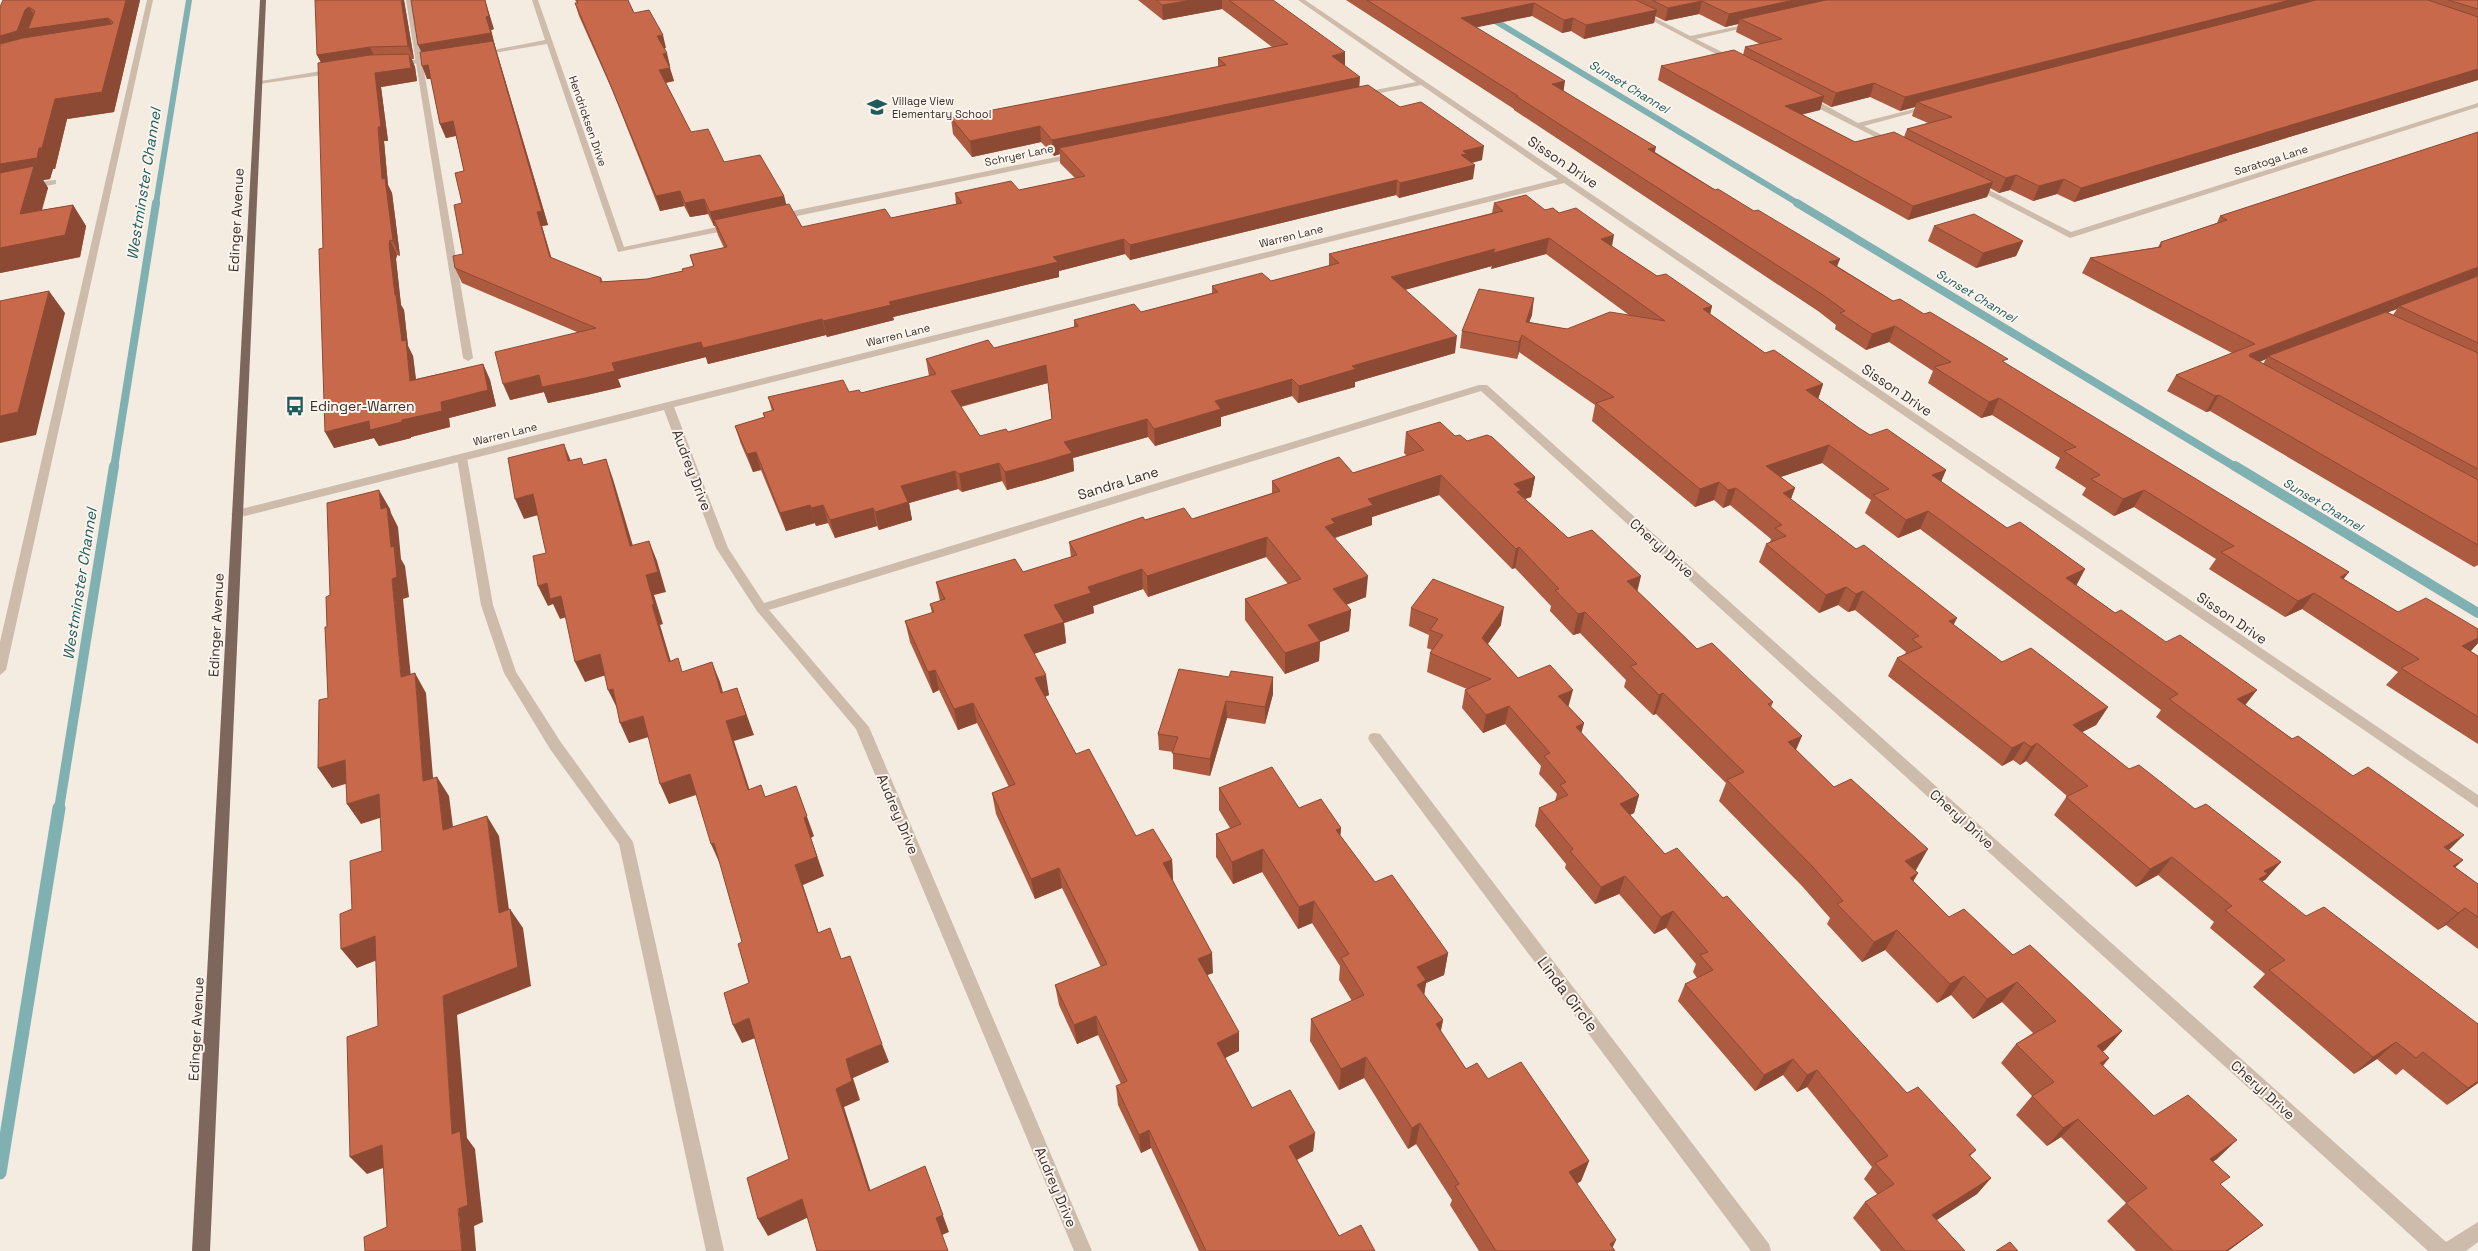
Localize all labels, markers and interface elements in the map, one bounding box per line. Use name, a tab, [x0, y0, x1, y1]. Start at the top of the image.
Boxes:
water label: Sunset Channel	[1586, 57, 1674, 118]
street label: Hendricksen Drive	[566, 74, 610, 168]
place label: Village View Elementary School	[892, 94, 991, 121]
school or university icon: Village View Elementary School	[866, 96, 888, 118]
water label: Westminster Channel	[122, 104, 165, 261]
street label: Sisson Drive	[1524, 132, 1602, 192]
street label: Schryer Lane	[983, 141, 1055, 169]
street label: Saratoga Lane	[2232, 142, 2310, 178]
street label: Edinger Avenue	[224, 167, 248, 273]
street label: Warren Lane	[1257, 221, 1325, 251]
water label: Sunset Channel	[1933, 266, 2021, 327]
street label: Warren Lane	[864, 320, 932, 350]
street label: Sisson Drive	[1858, 360, 1936, 420]
bus stop icon: Edinger-Warren	[284, 395, 306, 417]
place label: Edinger-Warren	[310, 397, 415, 415]
street label: Warren Lane	[471, 419, 539, 449]
street label: Audrey Drive	[668, 427, 716, 513]
street label: Sandra Lane	[1075, 462, 1161, 504]
water label: Sunset Channel	[2280, 475, 2368, 536]
water label: Westminster Channel	[58, 504, 101, 661]
street label: Cheryl Drive	[1626, 514, 1698, 582]
street label: Edinger Avenue	[204, 572, 228, 678]
street label: Sisson Drive	[2193, 588, 2271, 648]
street label: Audrey Drive	[873, 771, 923, 857]
street label: Cheryl Drive	[1926, 785, 1998, 853]
street label: Linda Circle	[1532, 952, 1603, 1036]
street label: Edinger Avenue	[184, 976, 208, 1082]
street label: Cheryl Drive	[2227, 1056, 2299, 1124]
street label: Audrey Drive	[1031, 1144, 1081, 1230]

